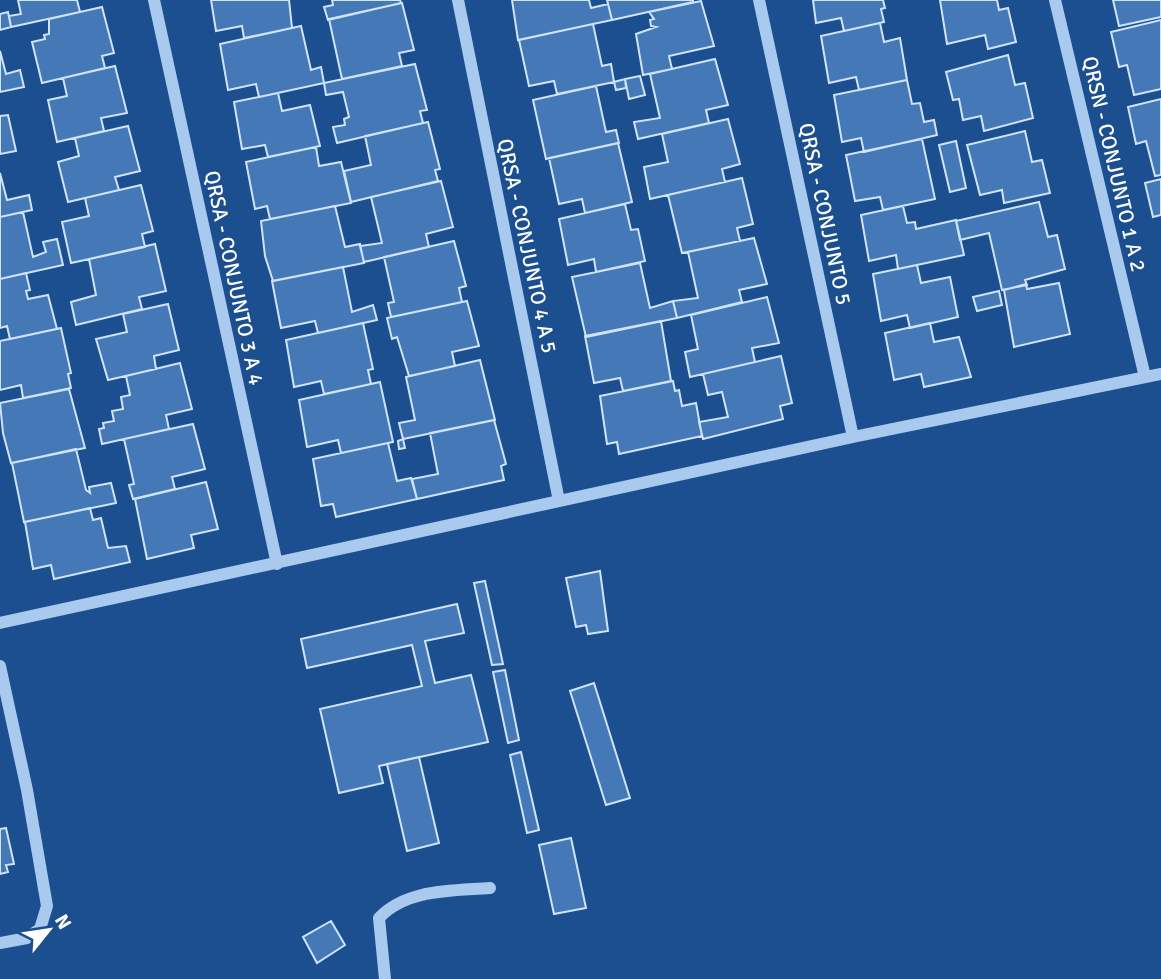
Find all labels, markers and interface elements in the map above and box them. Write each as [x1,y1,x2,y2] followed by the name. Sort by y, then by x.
[1077,54,1151,274] street label: QRSN - CONJUNTO 1 A 2
[793,121,857,307] street label: QRSA - CONJUNTO 5
[492,136,562,356] street label: QRSA - CONJUNTO 4 A 5
[199,168,269,388] street label: QRSA - CONJUNTO 3 A 4
[14,895,84,965] north arrow
[49,910,77,934] text: N

